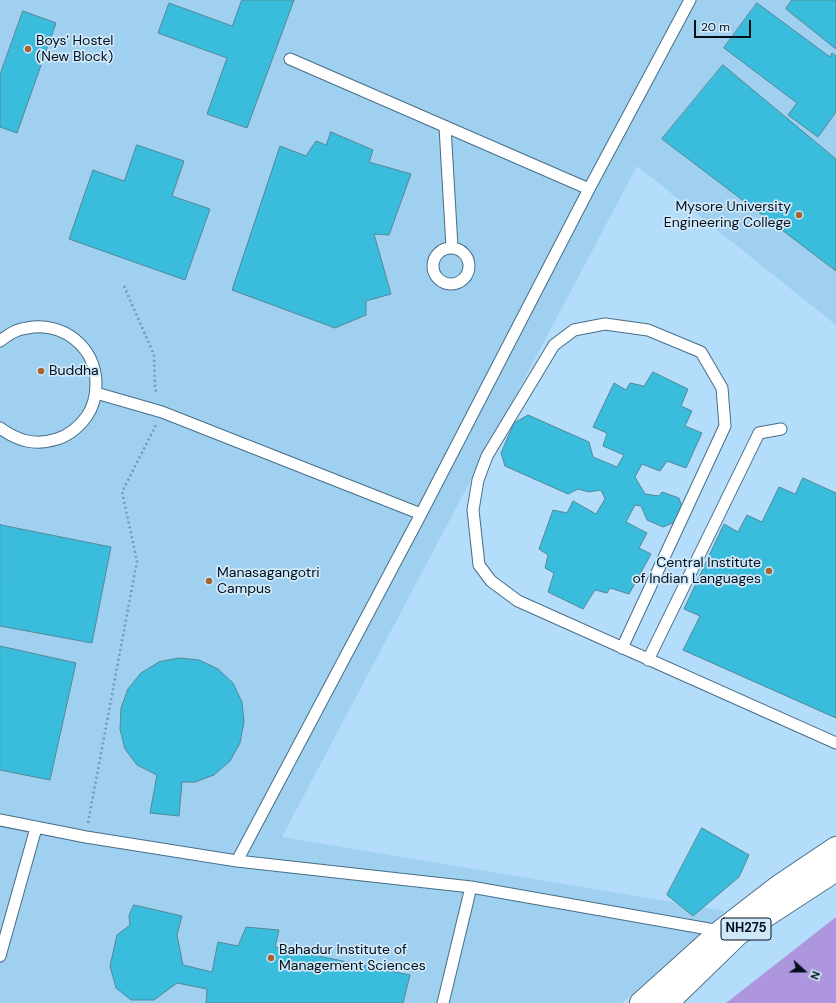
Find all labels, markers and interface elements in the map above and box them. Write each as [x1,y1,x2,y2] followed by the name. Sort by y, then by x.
[696,12,753,38] scale bar
[701,19,730,35] text: 20 m
[36,33,113,66] place label: Boys' Hostel (New Block)
[23,44,33,54] marker: Boys' Hostel (New Block)
[664,199,791,232] place label: Mysore University Engineering College
[794,210,804,220] marker: Mysore University Engineering College
[49,363,99,379] place label: Buddha
[36,366,46,376] marker: Buddha
[632,555,761,588] place label: Central Institute of Indian Languages
[217,565,320,598] place label: Manasagangotri Campus
[764,566,774,576] marker: Central Institute of Indian Languages
[204,576,214,586] marker: Manasagangotri Campus
[721,918,771,940] road number: NH275
[279,942,426,974] place label: Bahadur Institute of Management Sciences
[784,951,824,991] north arrow
[266,953,276,963] marker: Bahadur Institute of Management Sciences
[807,969,823,982] text: N

